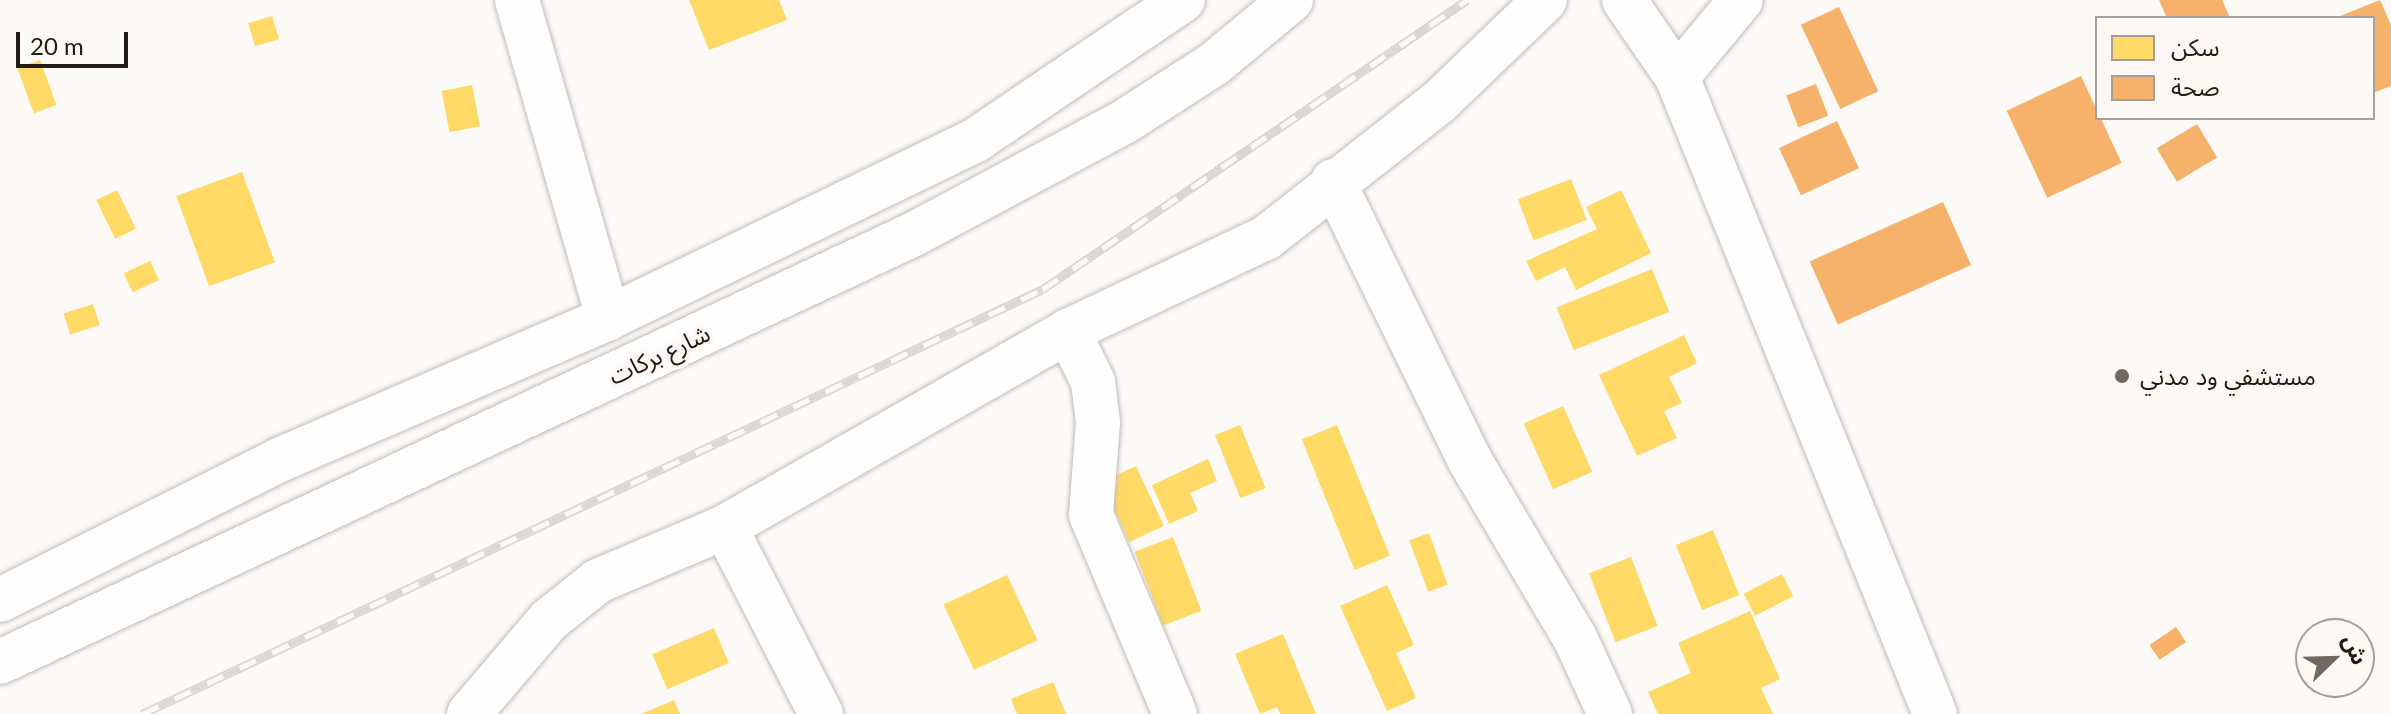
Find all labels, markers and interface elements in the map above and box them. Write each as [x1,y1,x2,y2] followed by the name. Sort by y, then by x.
[20,16,132,66] scale bar
[2095,16,2375,120] legend
[30,31,84,60] text: 20 m
[2171,32,2220,61] text: سكن
[2171,72,2220,101] text: صحة
[604,318,714,390] street label: شارع بركات
[2140,362,2316,390] place label: مستشفي ود مدني
[2111,365,2133,387] marker: مستشفي ود مدني
[2295,618,2375,698] north arrow
[2337,630,2374,668] text: ش

